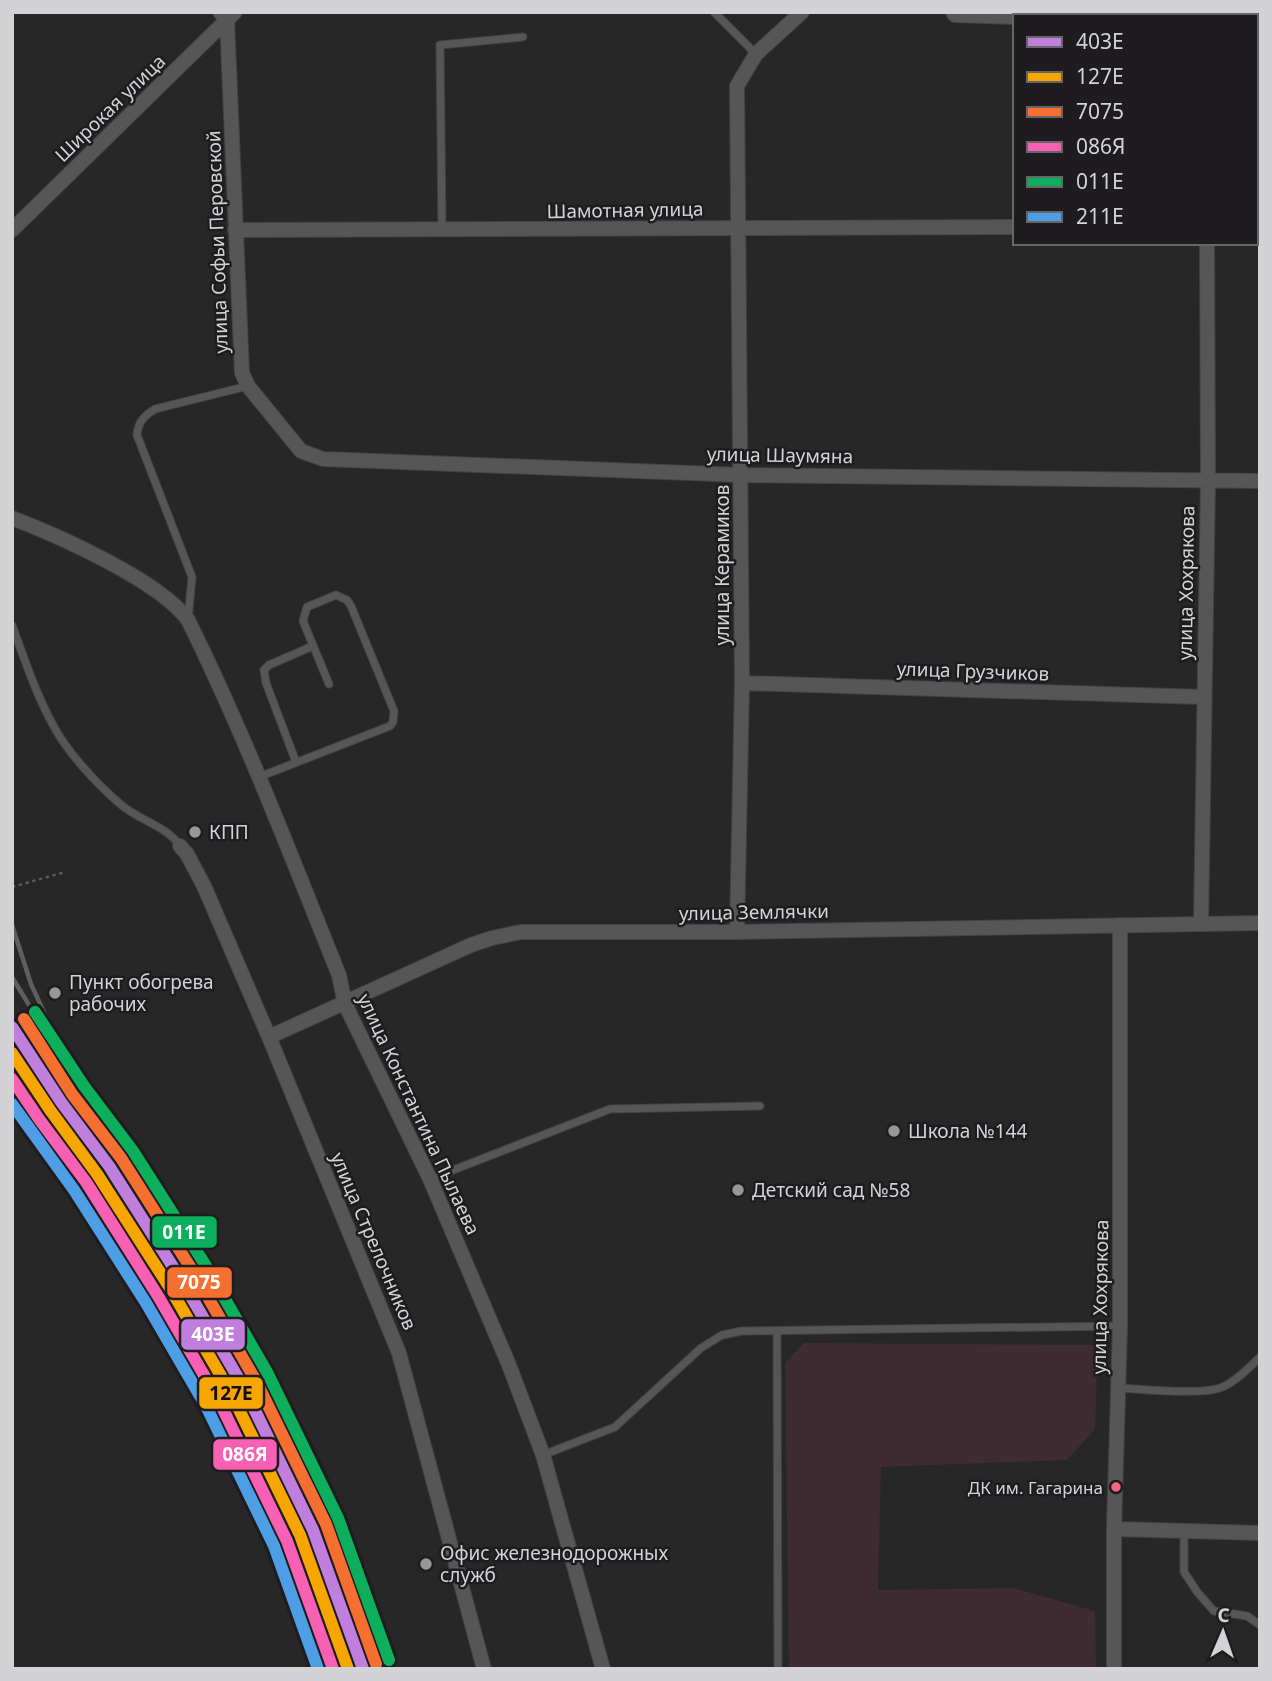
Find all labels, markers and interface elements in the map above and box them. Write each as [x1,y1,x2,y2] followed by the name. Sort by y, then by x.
[1013,14,1258,245] legend
[1076,27,1124,55] text: 403Е
[49,49,171,167] street label: Широкая улица
[1076,62,1124,90] text: 127Е
[1076,97,1124,125] text: 7075
[200,130,234,354] street label: улица Софьи Перовской
[1076,132,1125,160] text: 086Я
[1076,167,1124,195] text: 011Е
[546,196,704,224] street label: Шамотная улица
[1076,202,1124,230] text: 211Е
[707,441,853,469] street label: улица Шаумяна
[709,485,735,646] street label: улица Керамиков
[1172,505,1200,661] street label: улица Хохрякова
[896,655,1050,687] street label: улица Грузчиков
[209,819,249,845] place label: КПП
[187,824,203,840] marker: КПП
[679,898,829,926] street label: улица Землячки
[69,969,214,1017] place label: Пункт обогрева рабочих
[47,985,63,1001] marker: Пункт обогрева рабочих
[352,989,486,1239] street label: улица Константина Пылаева
[908,1118,1027,1144] place label: Школа №144
[886,1123,902,1139] marker: Школа №144
[325,1148,423,1334] street label: улица Стрелочников
[752,1177,910,1203] place label: Детский сад №58
[730,1182,746,1198] marker: Детский сад №58
[151,1215,218,1249] line badge: 011Е
[162,1219,206,1245] text: 011Е
[1086,1219,1114,1375] street label: улица Хохрякова
[166,1266,233,1299] line badge: 7075
[177,1269,221,1295] text: 7075
[180,1318,246,1351] line badge: 403Е
[191,1321,235,1347] text: 403Е
[198,1376,264,1410] line badge: 127Е
[209,1380,253,1406] text: 127Е
[212,1438,278,1471] line badge: 086Я
[222,1441,268,1467] text: 086Я
[968,1476,1103,1499] place label: ДК им. Гагарина
[1109,1480,1123,1494] marker: ДК им. Гагарина
[440,1540,669,1588] place label: Офис железнодорожных служб
[418,1556,434,1572] marker: Офис железнодорожных служб
[1188,1597,1258,1667] north arrow
[1217,1602,1230,1628] text: С

